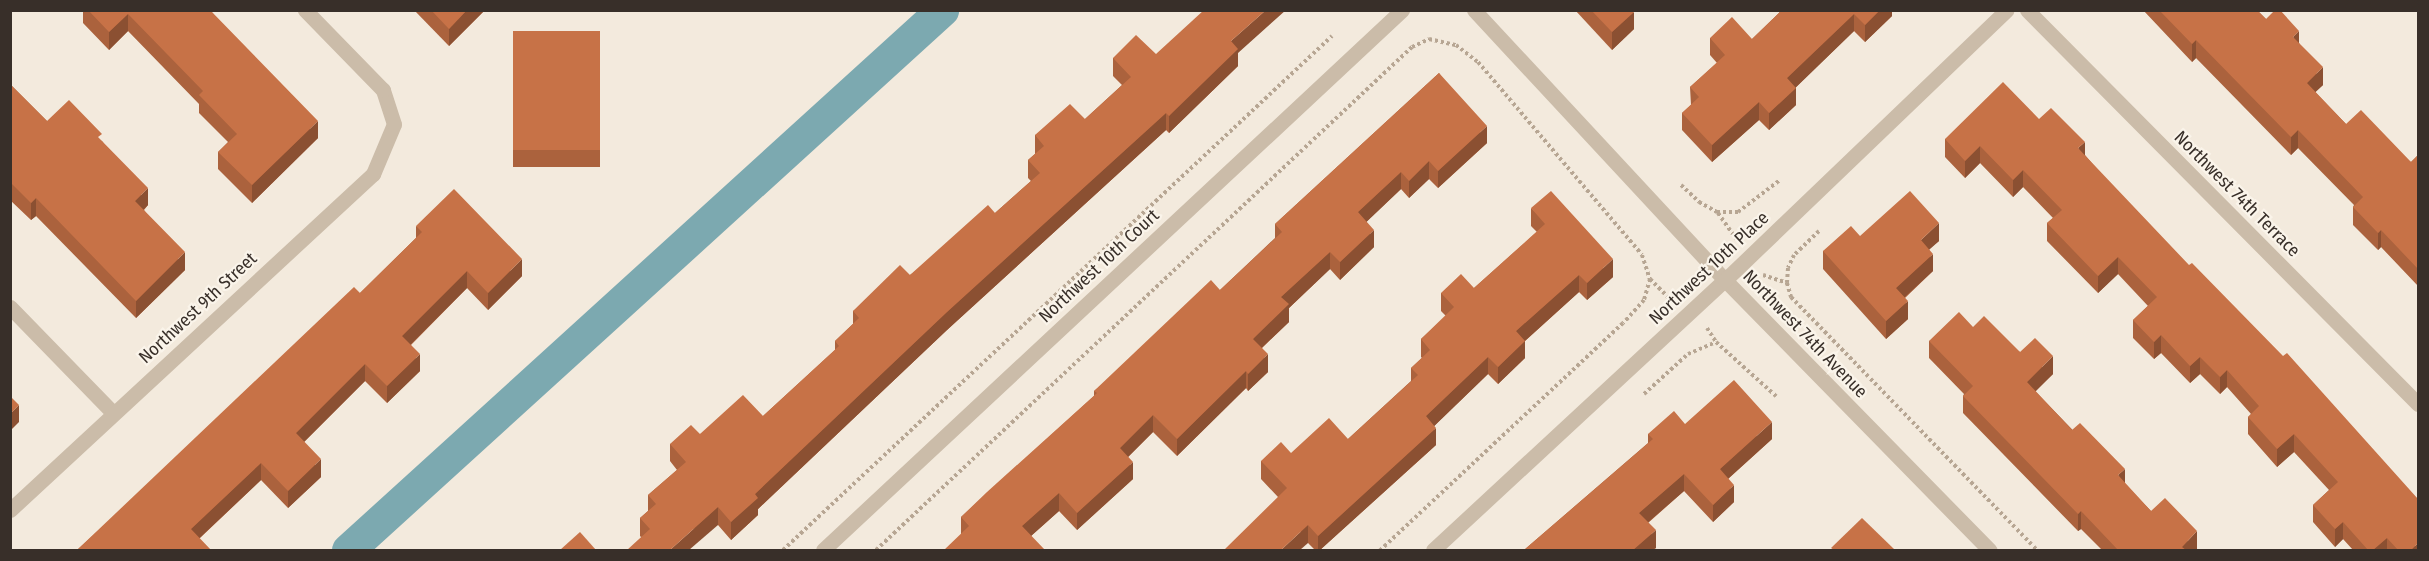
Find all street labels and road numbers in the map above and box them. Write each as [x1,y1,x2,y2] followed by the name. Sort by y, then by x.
[2170,127,2304,261] street label: Northwest 74th Terrace
[1034,205,1164,327] street label: Northwest 10th Court
[1645,207,1773,329] street label: Northwest 10th Place
[135,248,261,368] street label: Northwest 9th Street
[1738,265,1872,403] street label: Northwest 74th Avenue

